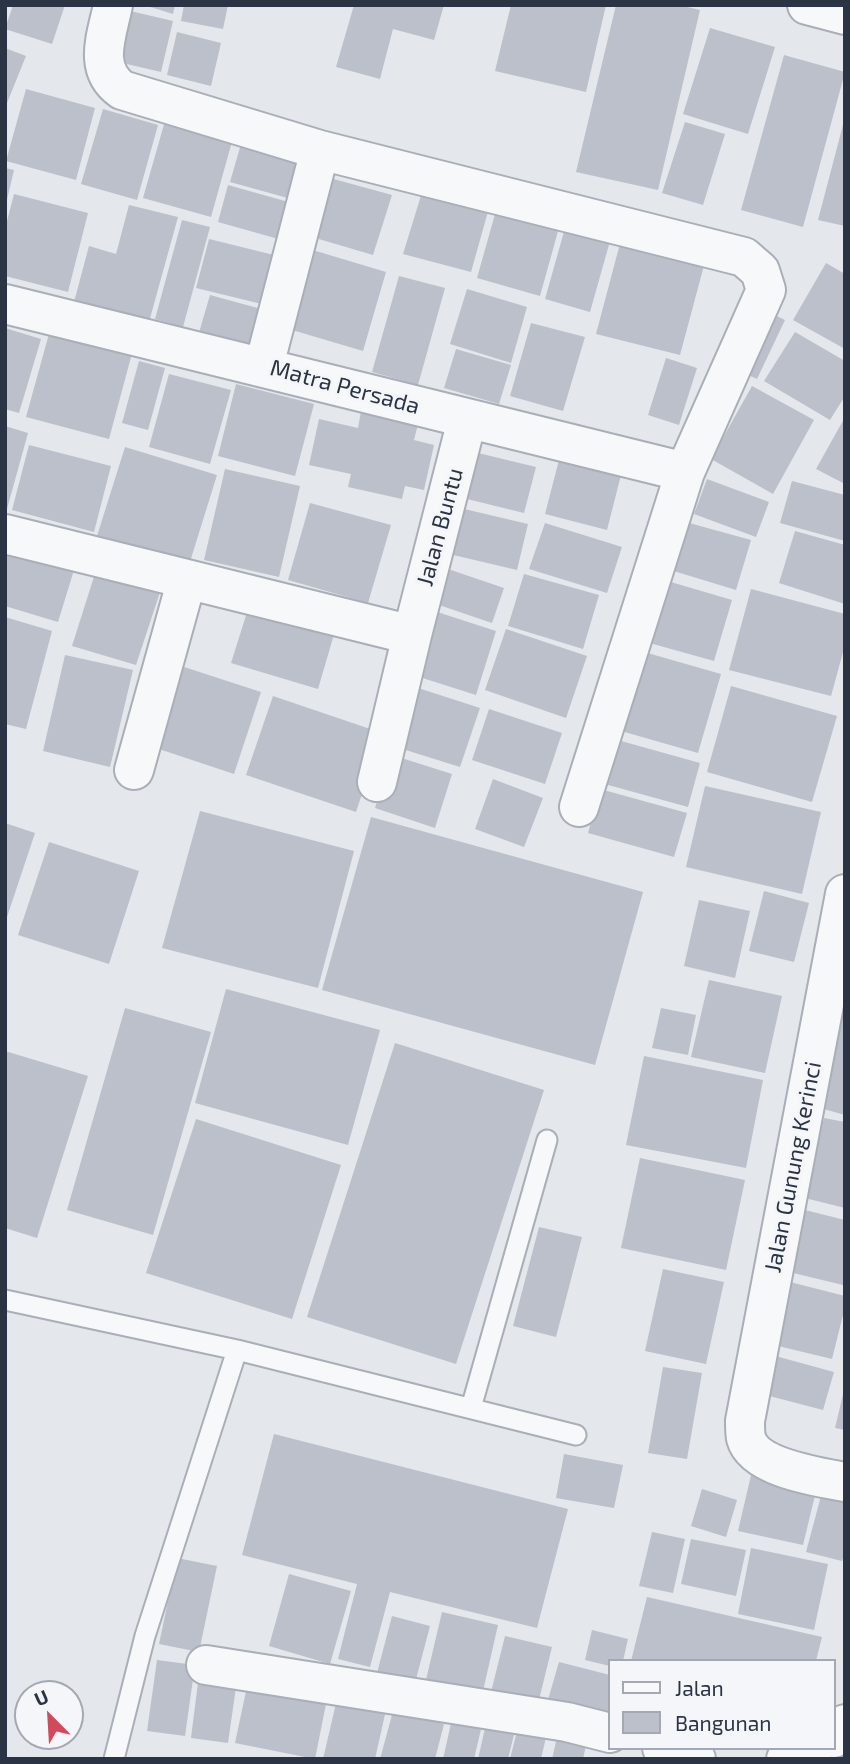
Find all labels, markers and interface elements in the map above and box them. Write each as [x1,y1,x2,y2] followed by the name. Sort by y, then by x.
[267,354,423,420] street label: Matra Persada
[411,465,469,589] street label: Jalan Buntu
[759,1059,827,1275] street label: Jalan Gunung Kerinci
[608,1659,836,1750] legend
[675,1675,724,1700] text: Jalan
[14,1680,84,1750] north arrow
[30,1684,52,1710] text: U
[675,1710,771,1735] text: Bangunan

